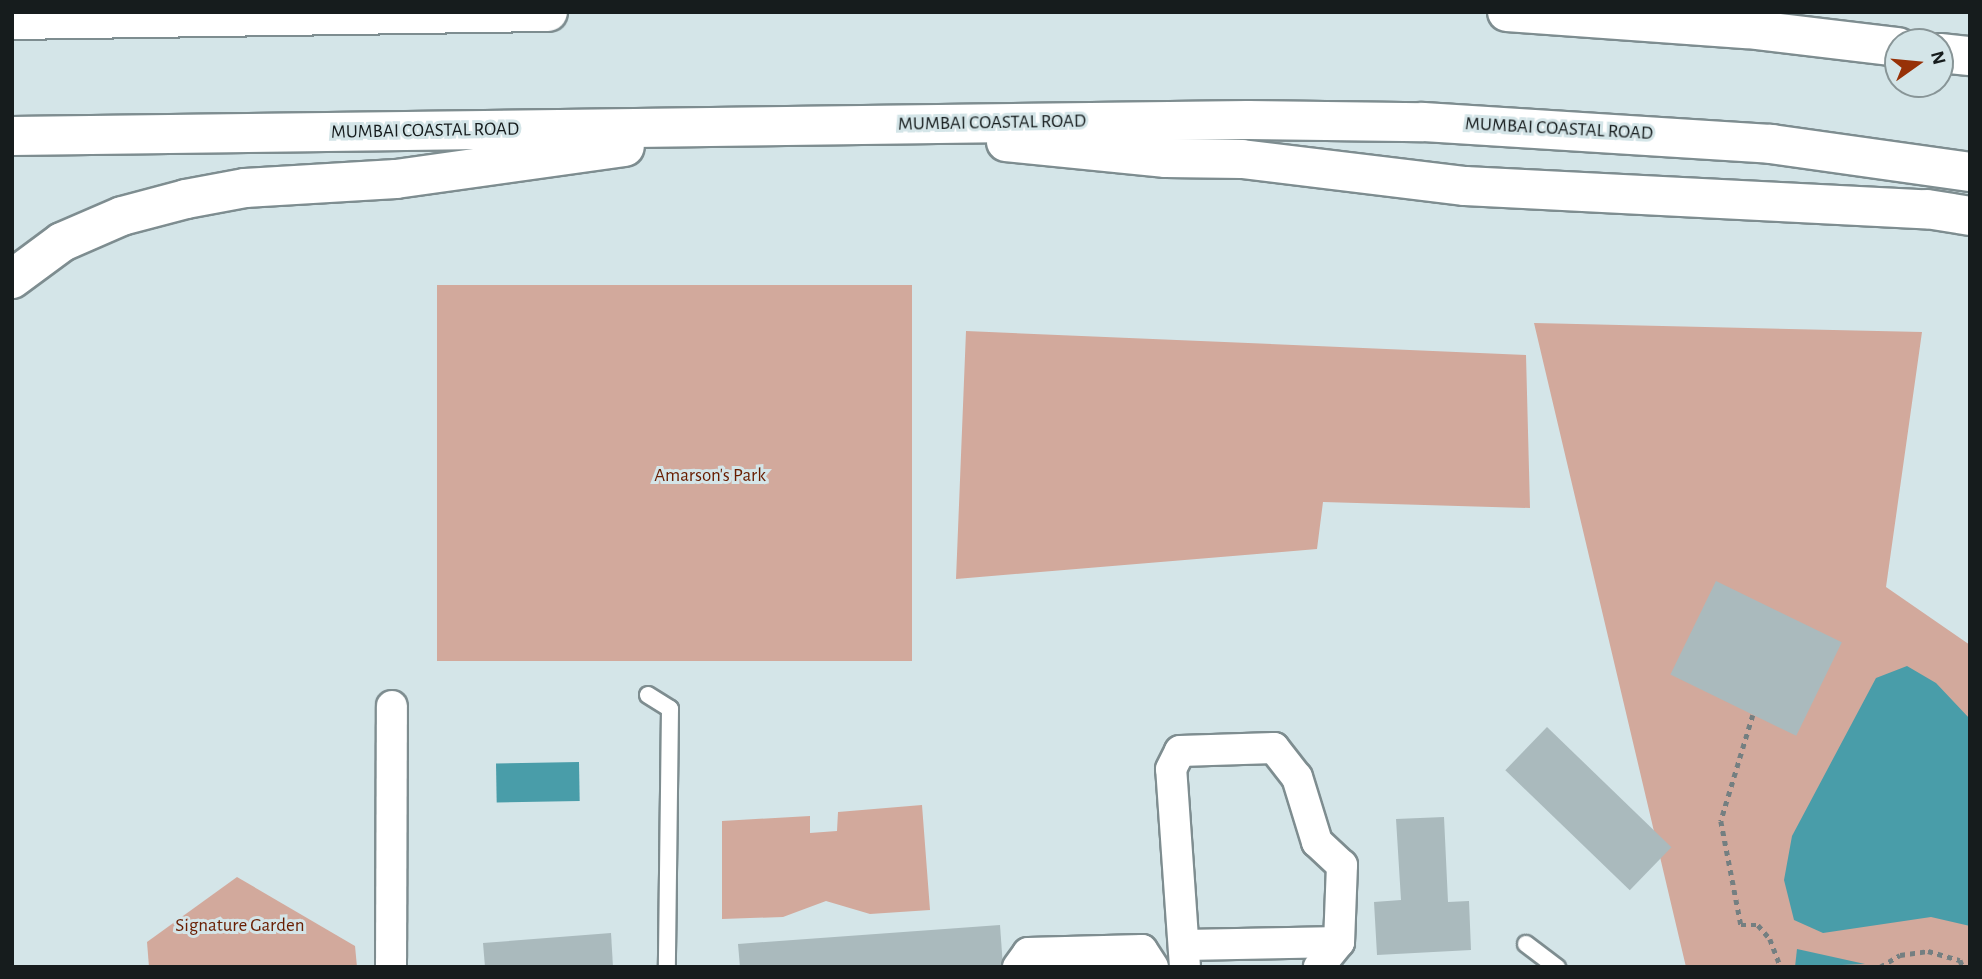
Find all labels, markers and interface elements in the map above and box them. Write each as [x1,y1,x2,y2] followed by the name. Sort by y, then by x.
[1884,28,1954,98] north arrow
[1927,49,1949,67] text: N
[898,110,1086,136] street label: MUMBAI COASTAL ROAD
[1464,113,1654,145] street label: MUMBAI COASTAL ROAD
[331,118,519,144] street label: MUMBAI COASTAL ROAD
[654,465,766,487] park label: Amarson's Park
[175,915,305,937] park label: Signature Garden

